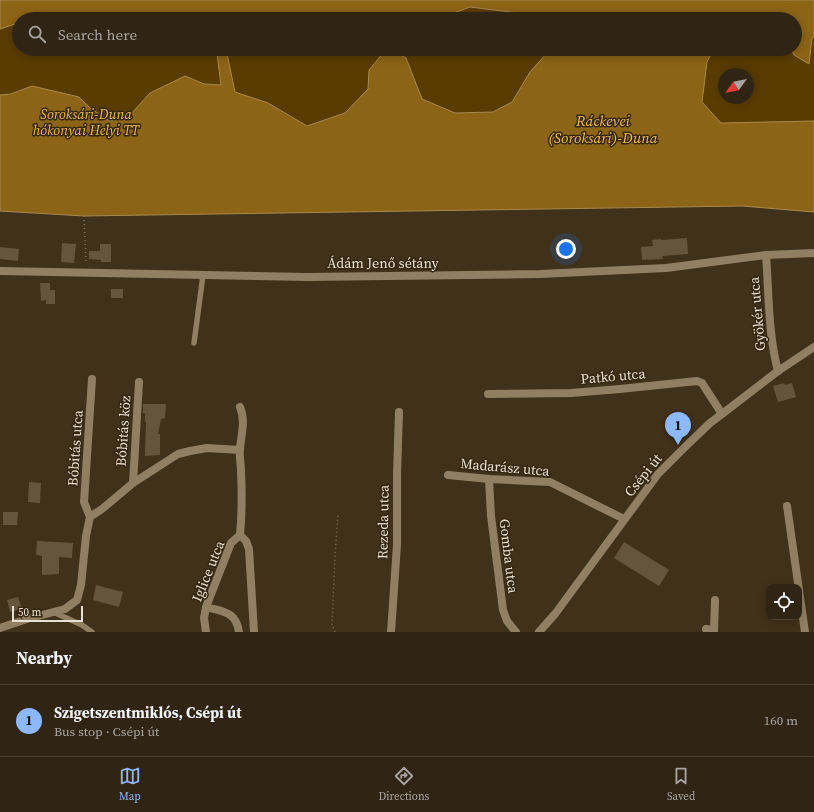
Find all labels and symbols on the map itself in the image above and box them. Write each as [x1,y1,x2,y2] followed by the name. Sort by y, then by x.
[718,68,754,104] north arrow
[33,104,140,140] park label: Soroksári-Duna hókonyai Helyi TT
[548,110,658,148] water label: Ráckevei (Soroksári)-Duna
[556,239,576,259] your location
[327,253,439,273] street label: Ádám Jenő sétány
[744,275,770,352] street label: Gyökér utca
[580,363,647,389] street label: Patkó utca
[111,394,135,467] street label: Bóbitás köz
[62,408,88,487] street label: Bóbitás utca
[665,412,691,445] pin: 1
[619,449,667,501] street label: Csépi út
[459,453,551,481] street label: Madarász utca
[372,484,394,559] street label: Rezeda utca
[495,518,524,595] street label: Gomba utca
[187,537,230,605] street label: Iglice utca
[12,604,83,623] scale bar

